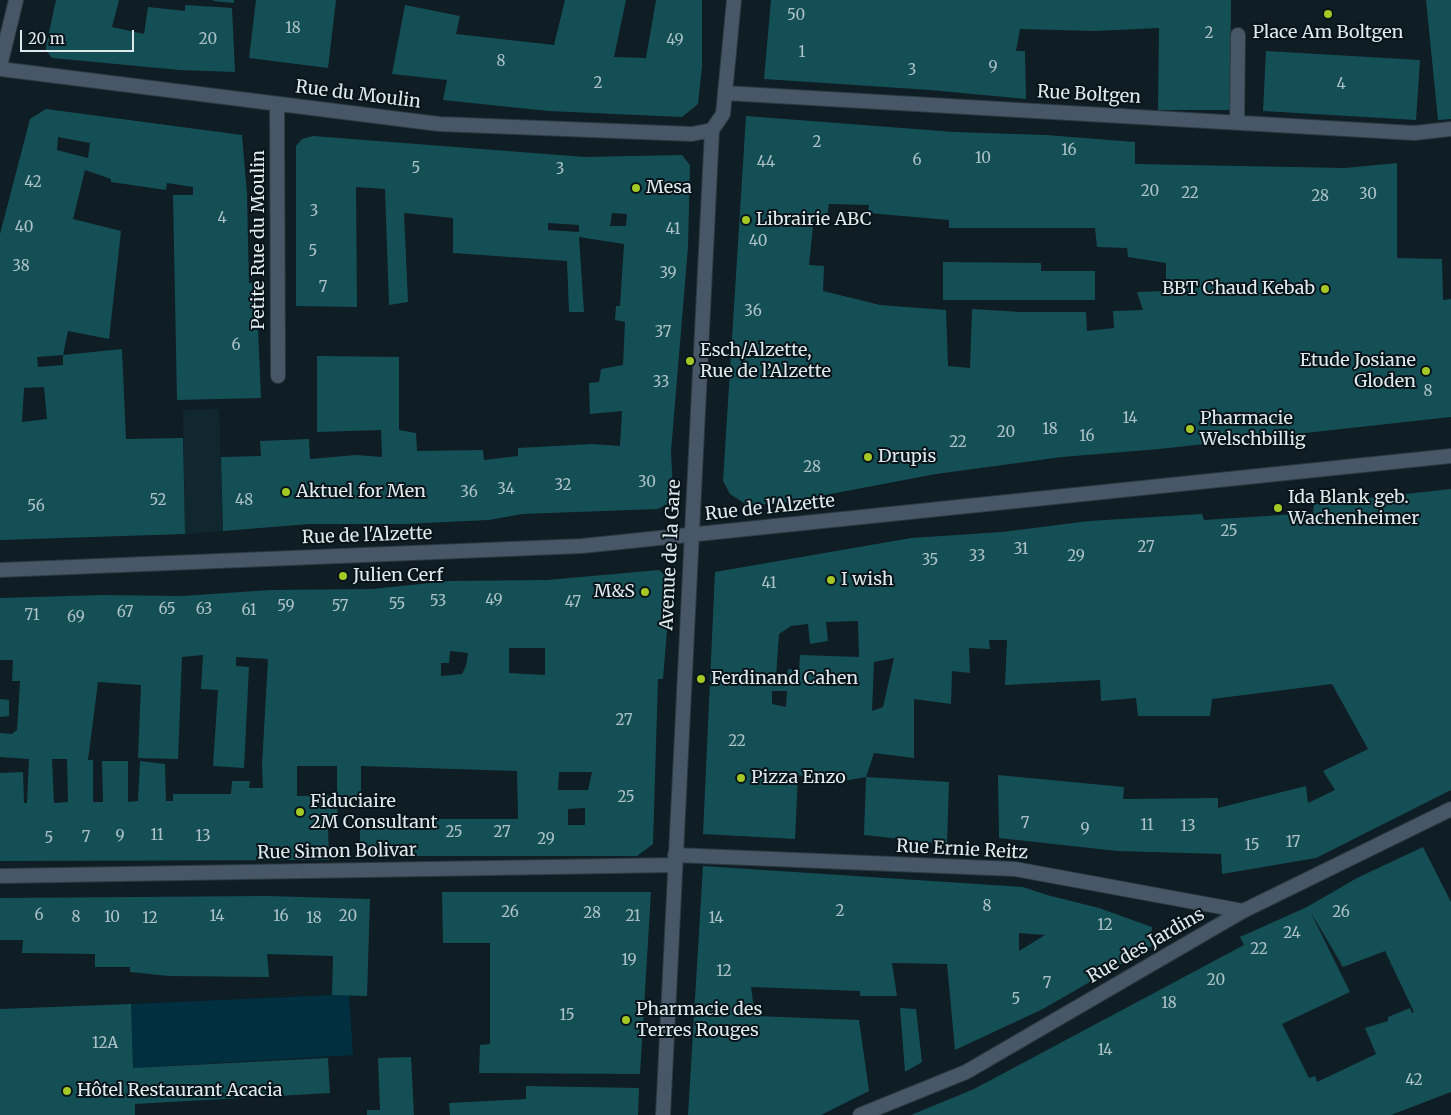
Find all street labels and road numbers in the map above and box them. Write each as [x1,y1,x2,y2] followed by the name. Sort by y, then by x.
[294,77,422,113] street label: Rue du Moulin
[1036,81,1142,109] street label: Rue Boltgen
[248,150,270,330] street label: Petite Rue du Moulin
[656,479,686,631] street label: Avenue de la Gare
[704,490,836,526] street label: Rue de l'Alzette
[301,523,433,549] street label: Rue de l'Alzette
[895,836,1029,864] street label: Rue Ernie Reitz
[257,840,417,864] street label: Rue Simon Bolivar
[1084,904,1208,988] street label: Rue des Jardins

